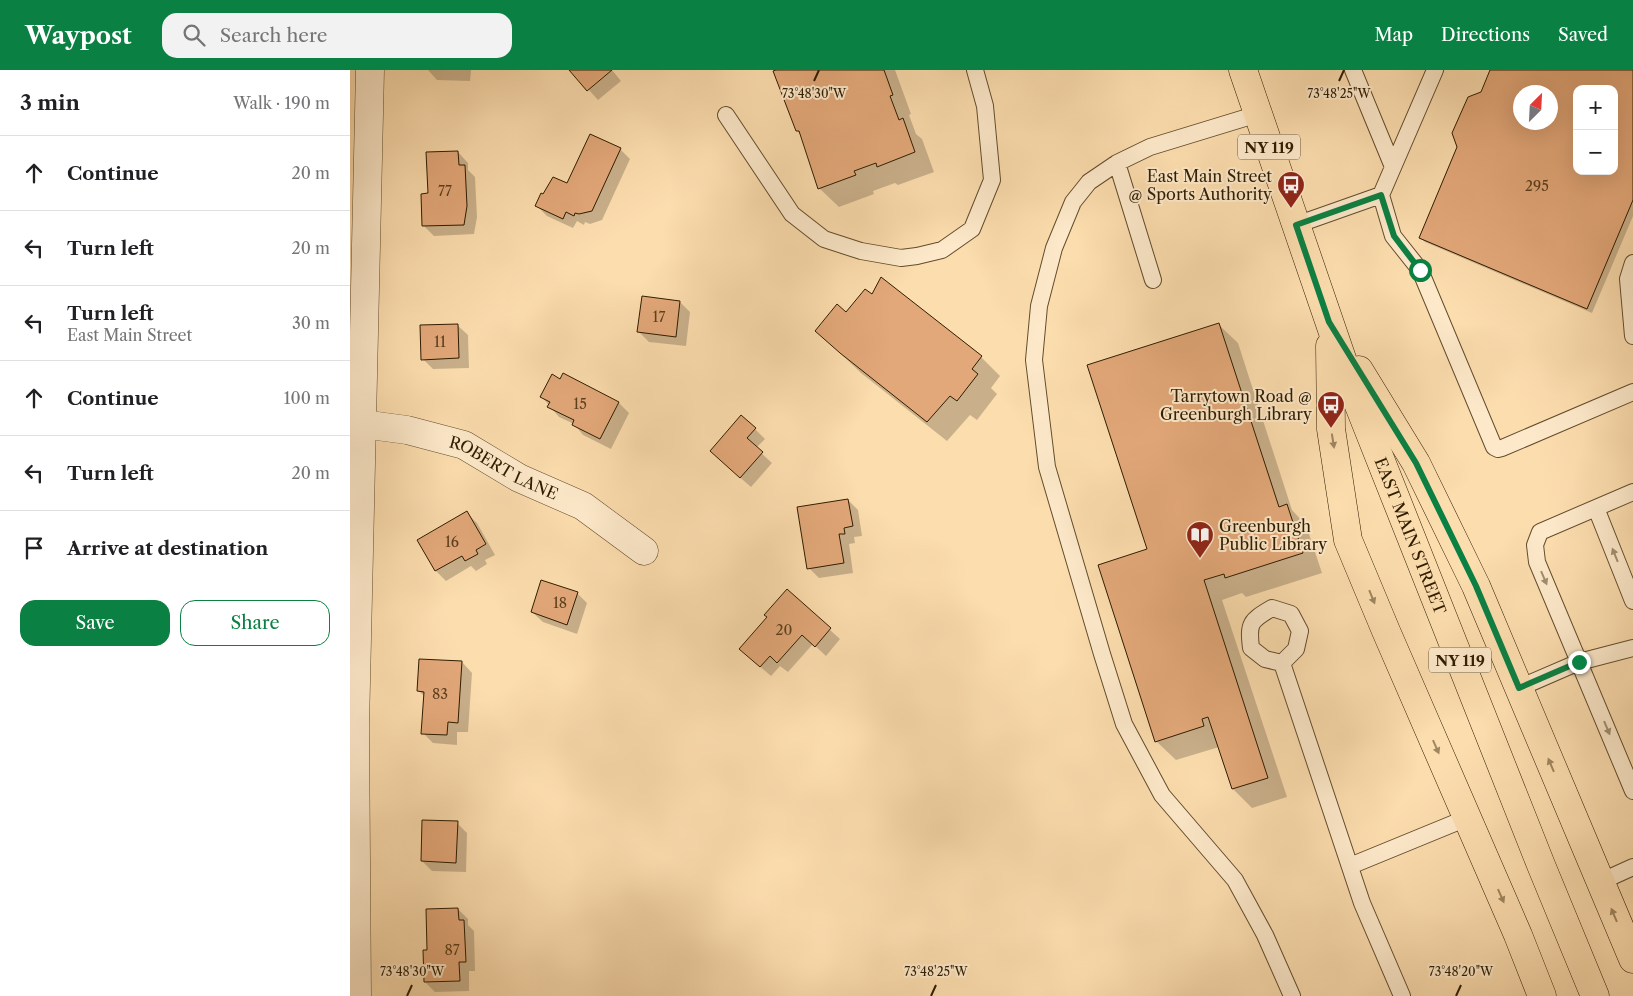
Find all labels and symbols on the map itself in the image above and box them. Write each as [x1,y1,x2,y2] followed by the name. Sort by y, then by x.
[1513,85,1558,130] north arrow
[782,86,847,101] text: 73°48'30"W
[1307,86,1372,101] text: 73°48'25"W
[1238,134,1300,160] road number: NY 119
[1128,166,1273,204] place label: East Main Street @ Sports Authority
[1276,170,1306,209] bus stop icon: East Main Street @ Sports Authority
[1525,177,1549,195] house number: 295
[438,182,452,200] house number: 77
[1409,259,1432,282] route start
[653,308,665,326] house number: 17
[434,333,446,351] house number: 11
[1160,386,1313,424] place label: Tarrytown Road @ Greenburgh Library
[1316,390,1346,429] bus stop icon: Tarrytown Road @ Greenburgh Library
[573,395,587,413] house number: 15
[447,432,561,504] street label: ROBERT LANE
[1330,433,1338,449] one-way arrow
[1370,454,1451,617] street label: EAST MAIN STREET
[1219,516,1328,554] place label: Greenburgh Public Library
[1185,520,1215,559] library icon: Greenburgh Public Library
[445,533,459,551] house number: 16
[1611,548,1618,563] one-way arrow
[1541,571,1549,585] one-way arrow
[1368,590,1376,605] one-way arrow
[553,594,567,612] house number: 18
[776,621,793,639] house number: 20
[1429,648,1491,672] road number: NY 119
[1568,651,1591,674] route end
[432,685,448,703] house number: 83
[1603,721,1611,735] one-way arrow
[1433,740,1441,754] one-way arrow
[1547,758,1555,772] one-way arrow
[1497,889,1505,903] one-way arrow
[1610,907,1618,922] one-way arrow
[444,941,460,959] house number: 87
[380,964,445,979] text: 73°48'30"W
[904,964,969,979] text: 73°48'25"W
[1429,964,1494,979] text: 73°48'20"W

